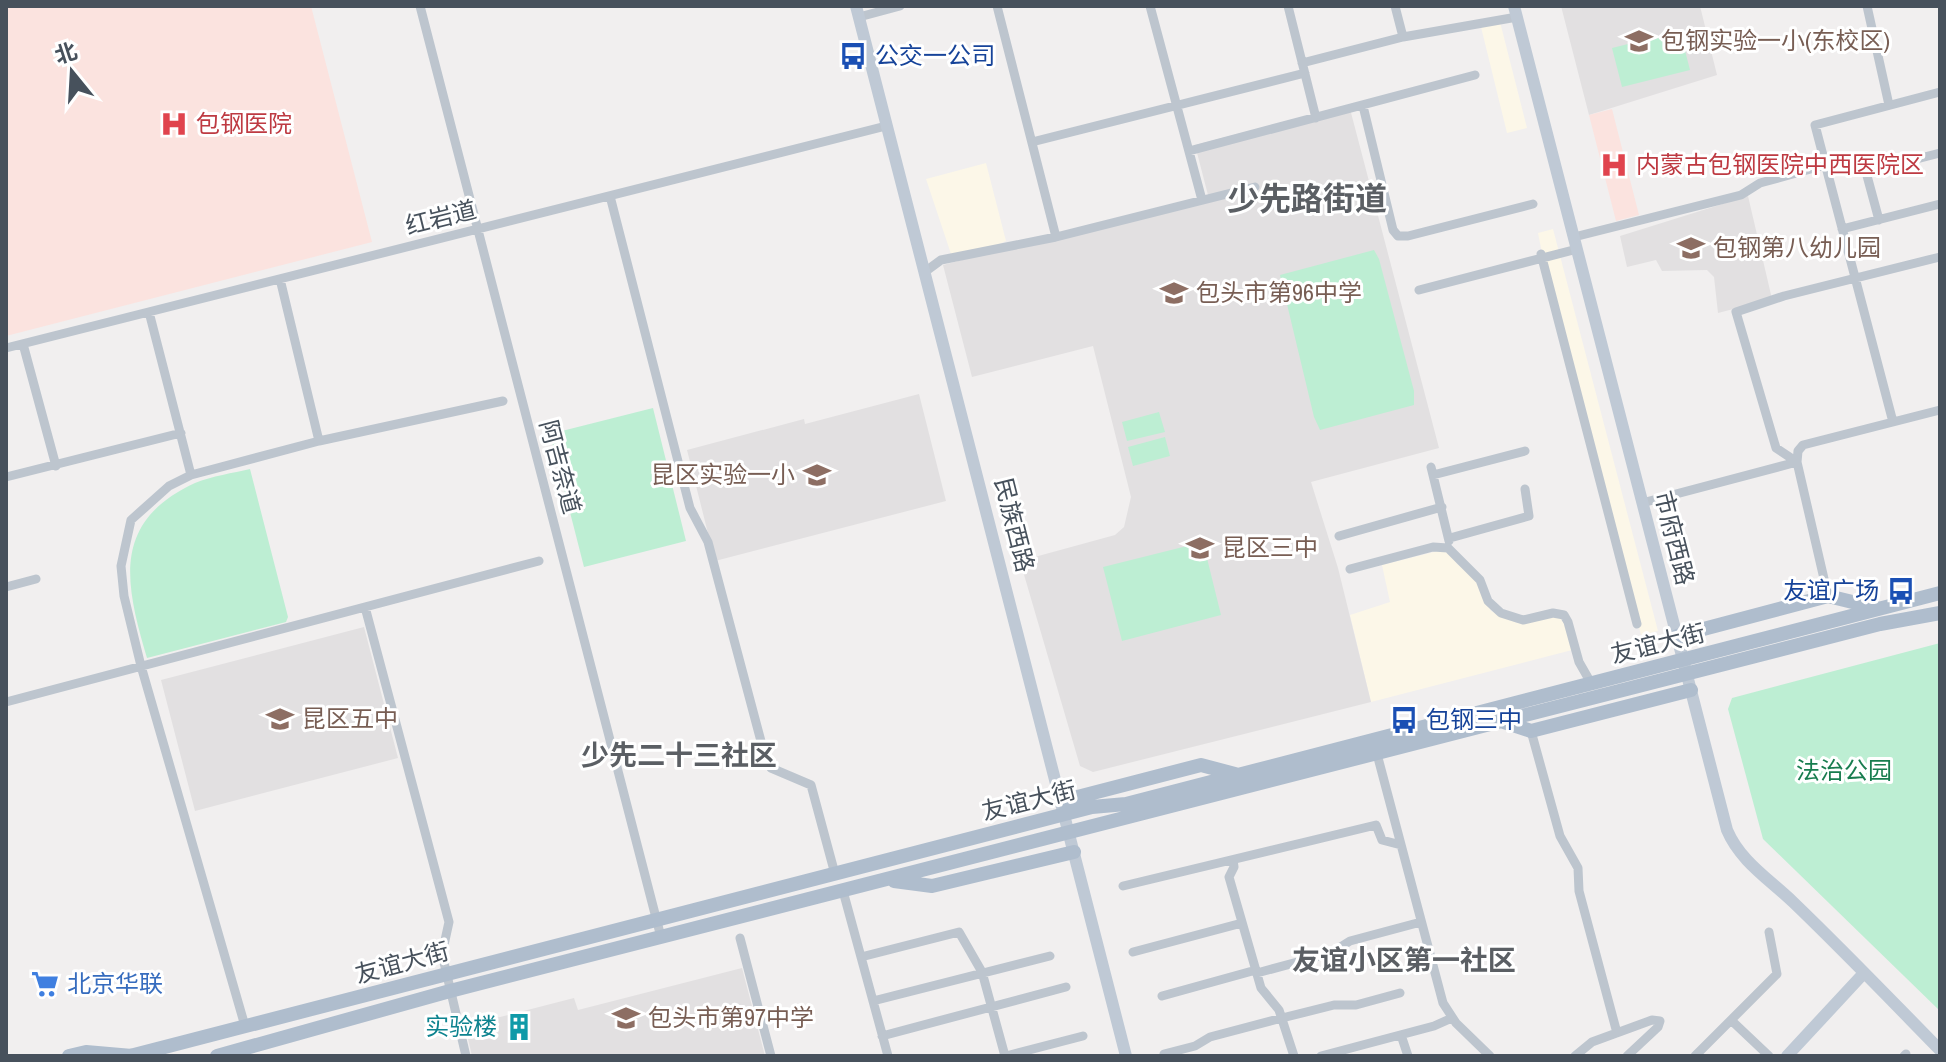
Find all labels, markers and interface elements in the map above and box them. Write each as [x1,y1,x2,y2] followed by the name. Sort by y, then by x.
[1661,24,1890,56] place label: 包钢实验一小(东校区)
[1624,26,1654,56] school or university icon: 包钢实验一小(东校区)
[32,32,112,112] north arrow
[51,35,81,71] text: 北
[875,39,995,71] place label: 公交一公司
[838,41,868,71] bus stop icon: 公交一公司
[196,107,292,139] place label: 包钢医院
[159,109,189,139] hospital icon: 包钢医院
[1636,148,1924,180] place label: 内蒙古包钢医院中西医院区
[1599,150,1629,180] hospital icon: 内蒙古包钢医院中西医院区
[1227,177,1387,220] district label: 少先路街道
[402,193,480,241] street label: 红岩道
[1713,231,1881,263] place label: 包钢第八幼儿园
[1676,233,1706,263] school or university icon: 包钢第八幼儿园
[1196,276,1362,308] place label: 包头市第96中学
[1159,278,1189,308] school or university icon: 包头市第96中学
[533,416,589,517] street label: 阿吉奈道
[651,458,795,490] place label: 昆区实验一小
[802,460,832,490] school or university icon: 昆区实验一小
[988,474,1042,575] street label: 民族西路
[1648,487,1702,588] street label: 市府西路
[1222,531,1318,563] place label: 昆区三中
[1185,533,1215,563] school or university icon: 昆区三中
[1783,574,1879,606] place label: 友谊广场
[1886,576,1916,606] bus stop icon: 友谊广场
[1607,616,1708,670] street label: 友谊大街
[302,702,398,734] place label: 昆区五中
[1426,703,1522,735] place label: 包钢三中
[265,704,295,734] school or university icon: 昆区五中
[1389,705,1419,735] bus stop icon: 包钢三中
[581,736,777,774] district label: 少先二十三社区
[1796,754,1892,786] park label: 法治公园
[978,773,1079,827] street label: 友谊大街
[351,934,452,990] street label: 友谊大街
[1292,941,1516,979] district label: 友谊小区第一社区
[67,967,163,999] place label: 北京华联
[30,969,60,999] supermarket icon: 北京华联
[648,1001,814,1033] place label: 包头市第97中学
[611,1003,641,1033] school or university icon: 包头市第97中学
[425,1010,497,1042] place label: 实验楼
[504,1012,534,1042] building icon: 实验楼

